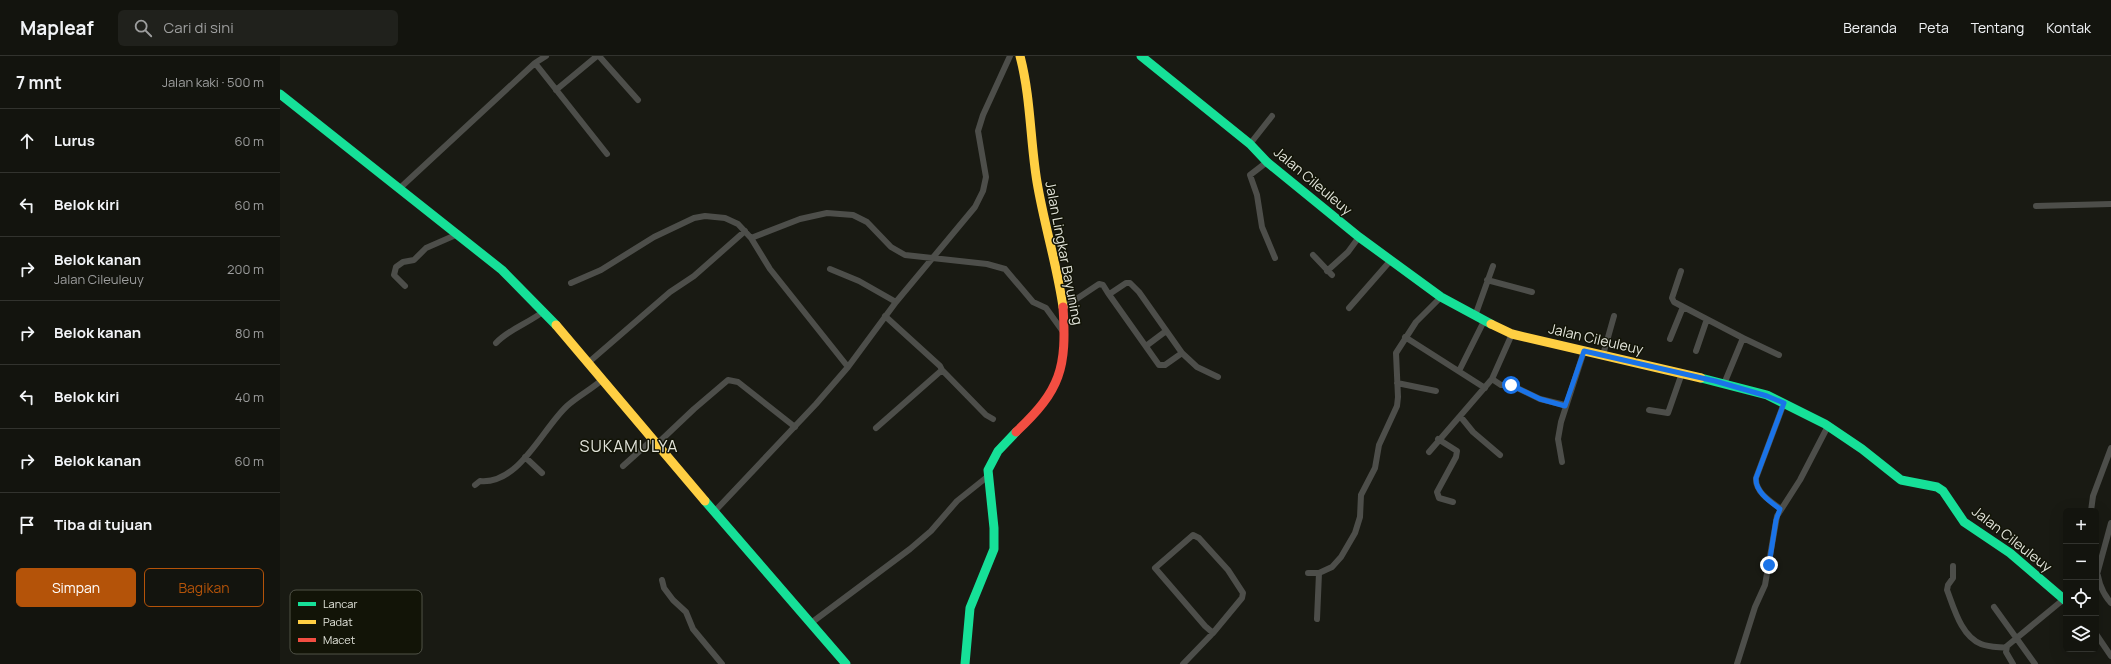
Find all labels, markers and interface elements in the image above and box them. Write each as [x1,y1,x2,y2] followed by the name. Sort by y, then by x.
[118,10,398,46] search box
[20,15,94,41] text: Mapleaf
[132,17,154,39] icon: search
[164,17,234,38] text: Cari di sini
[1843,18,1897,37] text: Beranda
[1919,18,1949,37] text: Peta
[1971,18,2024,37] text: Tentang
[2046,18,2091,37] text: Kontak
[16,71,62,94] text: 7 mnt
[162,73,264,91] text: Jalan kaki · 500 m
[16,130,38,152] icon: ahead
[54,130,95,151] text: Lurus
[234,132,264,150] text: 60 m
[1270,142,1357,219] street label: Jalan Cileuleuy
[1041,180,1088,326] street label: Jalan Lingkar Bayuning
[16,194,38,216] icon: left
[54,194,120,215] text: Belok kiri
[234,196,264,214] text: 60 m
[54,249,141,270] text: Belok kanan
[16,258,38,280] icon: right
[227,260,264,278] text: 200 m
[54,270,144,288] text: Jalan Cileuleuy
[1547,318,1646,359] street label: Jalan Cileuleuy
[16,322,38,344] icon: right
[54,322,141,343] text: Belok kanan
[235,324,264,342] text: 80 m
[1502,376,1520,394] route start
[16,386,38,408] icon: left
[54,386,120,407] text: Belok kiri
[235,388,264,406] text: 40 m
[580,435,678,457] district label: SUKAMULYA
[16,450,38,472] icon: right
[54,450,141,471] text: Belok kanan
[234,452,264,470] text: 60 m
[1968,501,2057,576] street label: Jalan Cileuleuy
[2063,508,2099,652] map controls
[2063,508,2099,544] button: +
[16,514,38,536] icon: arrive
[54,514,152,535] text: Tiba di tujuan
[2063,544,2099,580] button: −
[1760,556,1778,574] route end
[16,568,136,607] button: Simpan
[144,568,264,607] button: Bagikan
[2063,580,2099,616] button: locate
[290,590,422,654] legend
[323,596,357,611] text: Lancar
[323,614,353,629] text: Padat
[2063,616,2099,652] button: layers
[323,632,355,647] text: Macet

